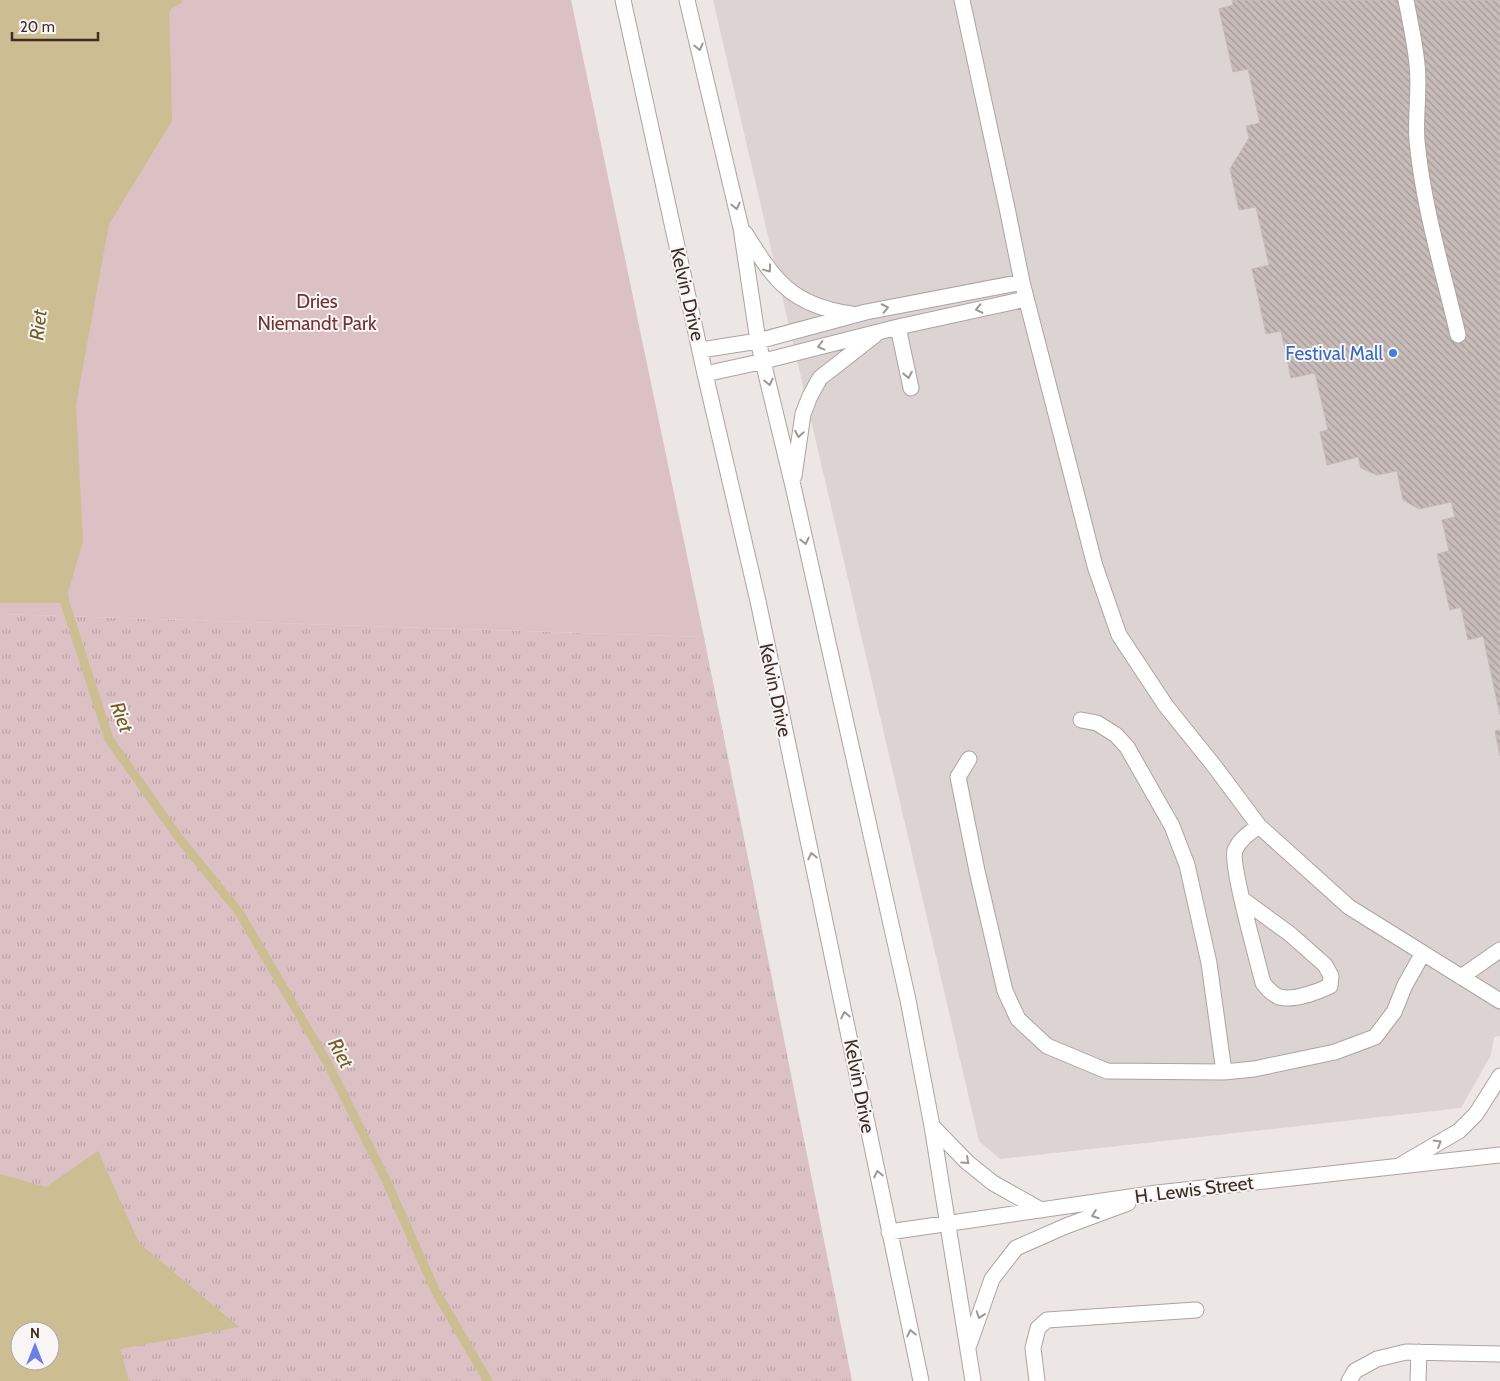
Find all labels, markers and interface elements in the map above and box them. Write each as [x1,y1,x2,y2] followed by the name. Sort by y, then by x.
[12,10,99,42] scale bar
[20,18,55,36] text: 20 m
[693,43,704,52] one-way arrow
[730,201,741,210] one-way arrow
[666,245,709,343] street label: Kelvin Drive
[762,263,771,273] one-way arrow
[258,290,377,335] park label: Dries Niemandt Park
[880,303,889,314] one-way arrow
[974,304,983,314] one-way arrow
[24,308,52,342] water label: Riet
[817,341,825,351] one-way arrow
[1285,342,1384,365] place label: Festival Mall
[1387,347,1399,359] marker: Festival Mall
[902,370,913,379] one-way arrow
[763,378,774,387] one-way arrow
[795,429,805,438] one-way arrow
[799,536,810,545] one-way arrow
[754,641,797,739] street label: Kelvin Drive
[105,698,139,736] water label: Riet
[807,852,817,860] one-way arrow
[840,1011,851,1019] one-way arrow
[323,1034,359,1073] water label: Riet
[839,1037,880,1135] street label: Kelvin Drive
[1433,1139,1442,1149] one-way arrow
[961,1155,970,1164] one-way arrow
[873,1170,883,1179] one-way arrow
[1133,1171,1255,1208] street label: H. Lewis Street
[1091,1209,1100,1219] one-way arrow
[976,1310,986,1319] one-way arrow
[10,1321,60,1371] north arrow
[30,1324,40,1342] text: N
[906,1329,917,1338] one-way arrow

